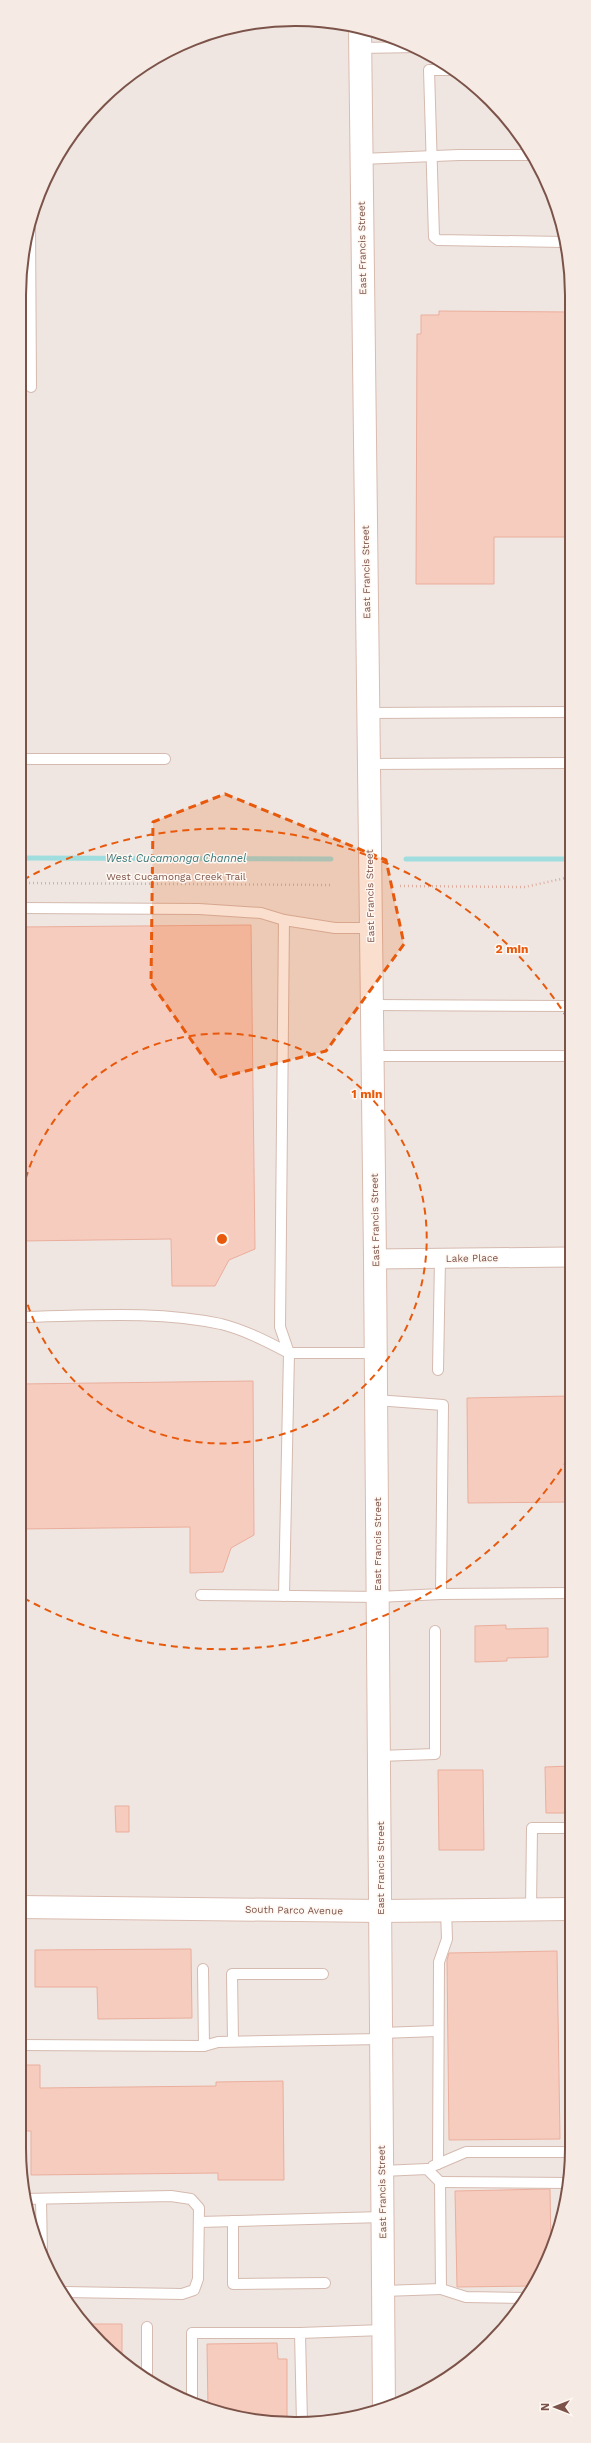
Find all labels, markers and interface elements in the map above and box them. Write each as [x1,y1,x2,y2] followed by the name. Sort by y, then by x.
[356,200,368,295] street label: East Francis Street
[360,524,372,619] street label: East Francis Street
[364,848,376,943] street label: East Francis Street
[106,852,247,865] water label: West Cucamonga Channel
[106,871,246,882] street label: West Cucamonga Creek Trail
[496,942,528,956] text: 2 min
[352,1087,382,1101] text: 1 min
[369,1172,381,1267] street label: East Francis Street
[215,1232,229,1246] centre of rings
[446,1252,499,1264] street label: Lake Place
[372,1496,383,1591] street label: East Francis Street
[375,1820,386,1915] street label: East Francis Street
[245,1904,343,1916] street label: South Parco Avenue
[376,2144,388,2239] street label: East Francis Street
[535,2387,575,2427] north arrow
[539,2403,552,2411] text: N

